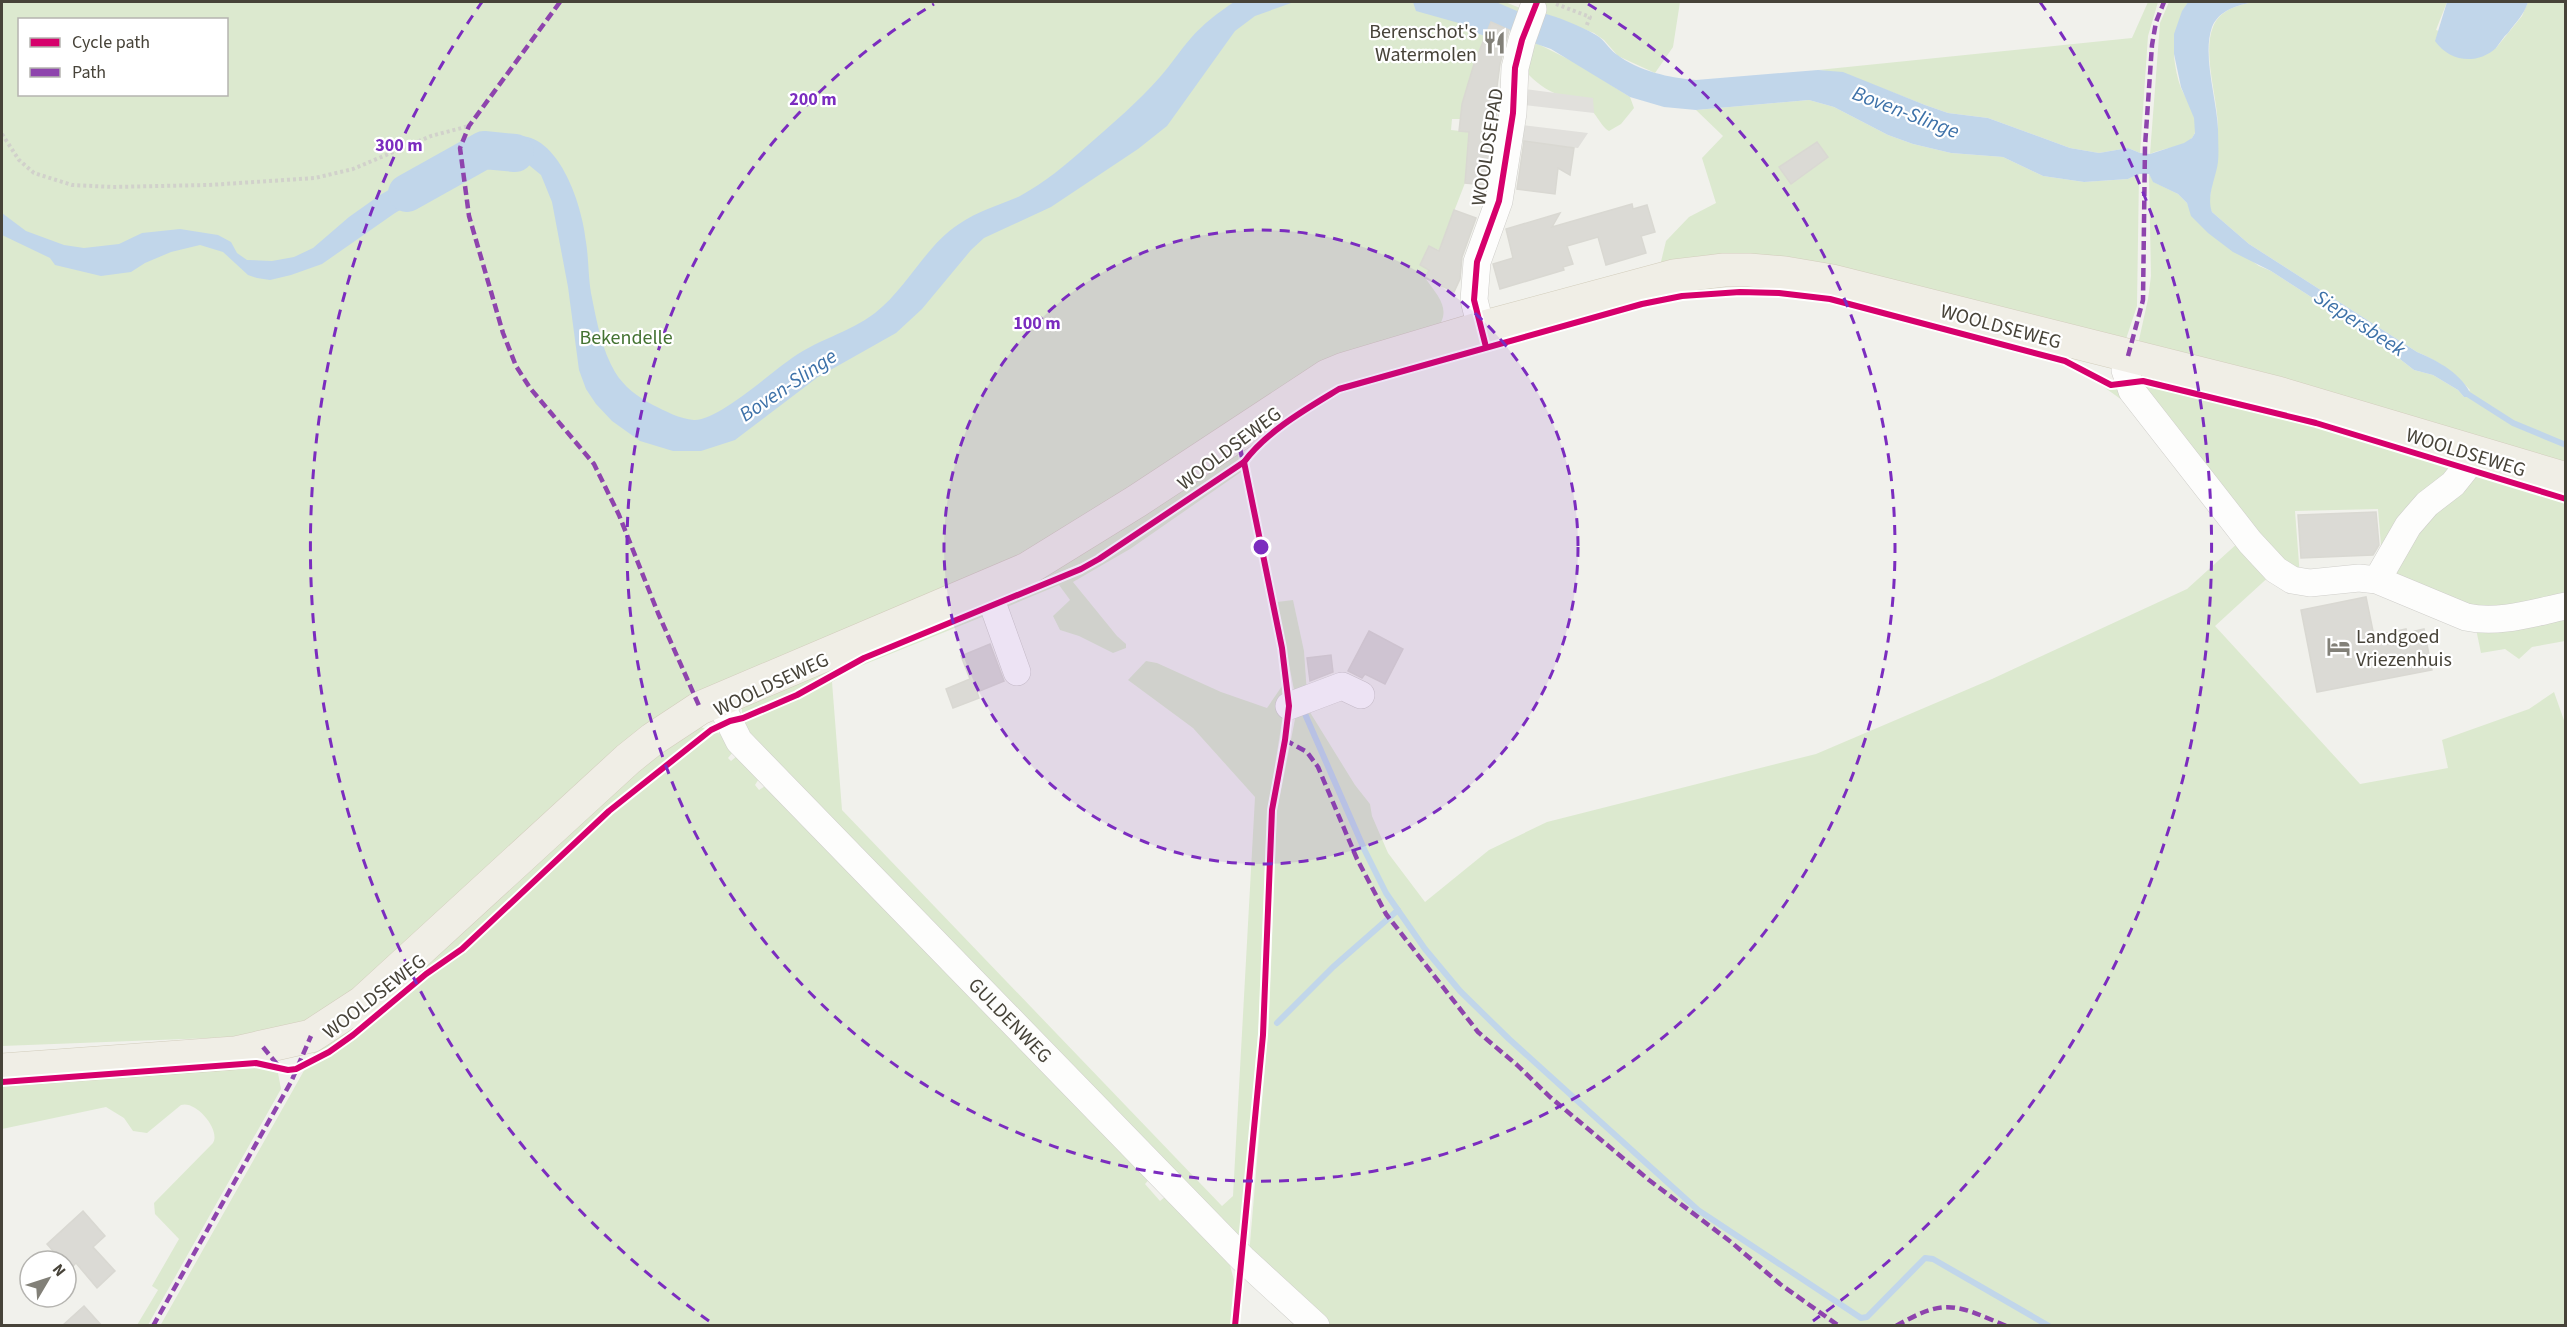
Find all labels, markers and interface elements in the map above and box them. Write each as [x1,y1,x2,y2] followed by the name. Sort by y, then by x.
[18,18,228,96] legend
[1369,18,1477,69] place label: Berenschot's Watermolen
[1482,29,1508,55] restaurant icon: Berenschot's Watermolen
[72,30,150,55] text: Cycle path
[72,60,106,85] text: Path
[1848,78,1964,146] water label: Boven-Slinge
[1465,86,1511,208] street label: WOOLDSEPAD
[789,87,837,112] text: 200 m
[375,133,423,158] text: 300 m
[2308,282,2413,364] water label: Siepersbeek
[1937,297,2064,357] street label: WOOLDSEWEG
[1013,311,1061,336] text: 100 m
[579,324,673,352] park label: Bekendelle
[733,341,843,429] water label: Boven-Slinge
[1172,400,1288,497] street label: WOOLDSEWEG
[2402,421,2529,484] street label: WOOLDSEWEG
[1251,537,1271,557] centre of rings
[2356,623,2452,674] place label: Landgoed Vriezenhuis
[2325,634,2351,660] hotel icon: Landgoed Vriezenhuis
[709,646,834,724] street label: WOOLDSEWEG
[317,948,432,1046] street label: WOOLDSEWEG
[962,972,1058,1070] street label: GULDENWEG
[18,1249,78,1309] north arrow
[47,1259,71,1281] text: N

